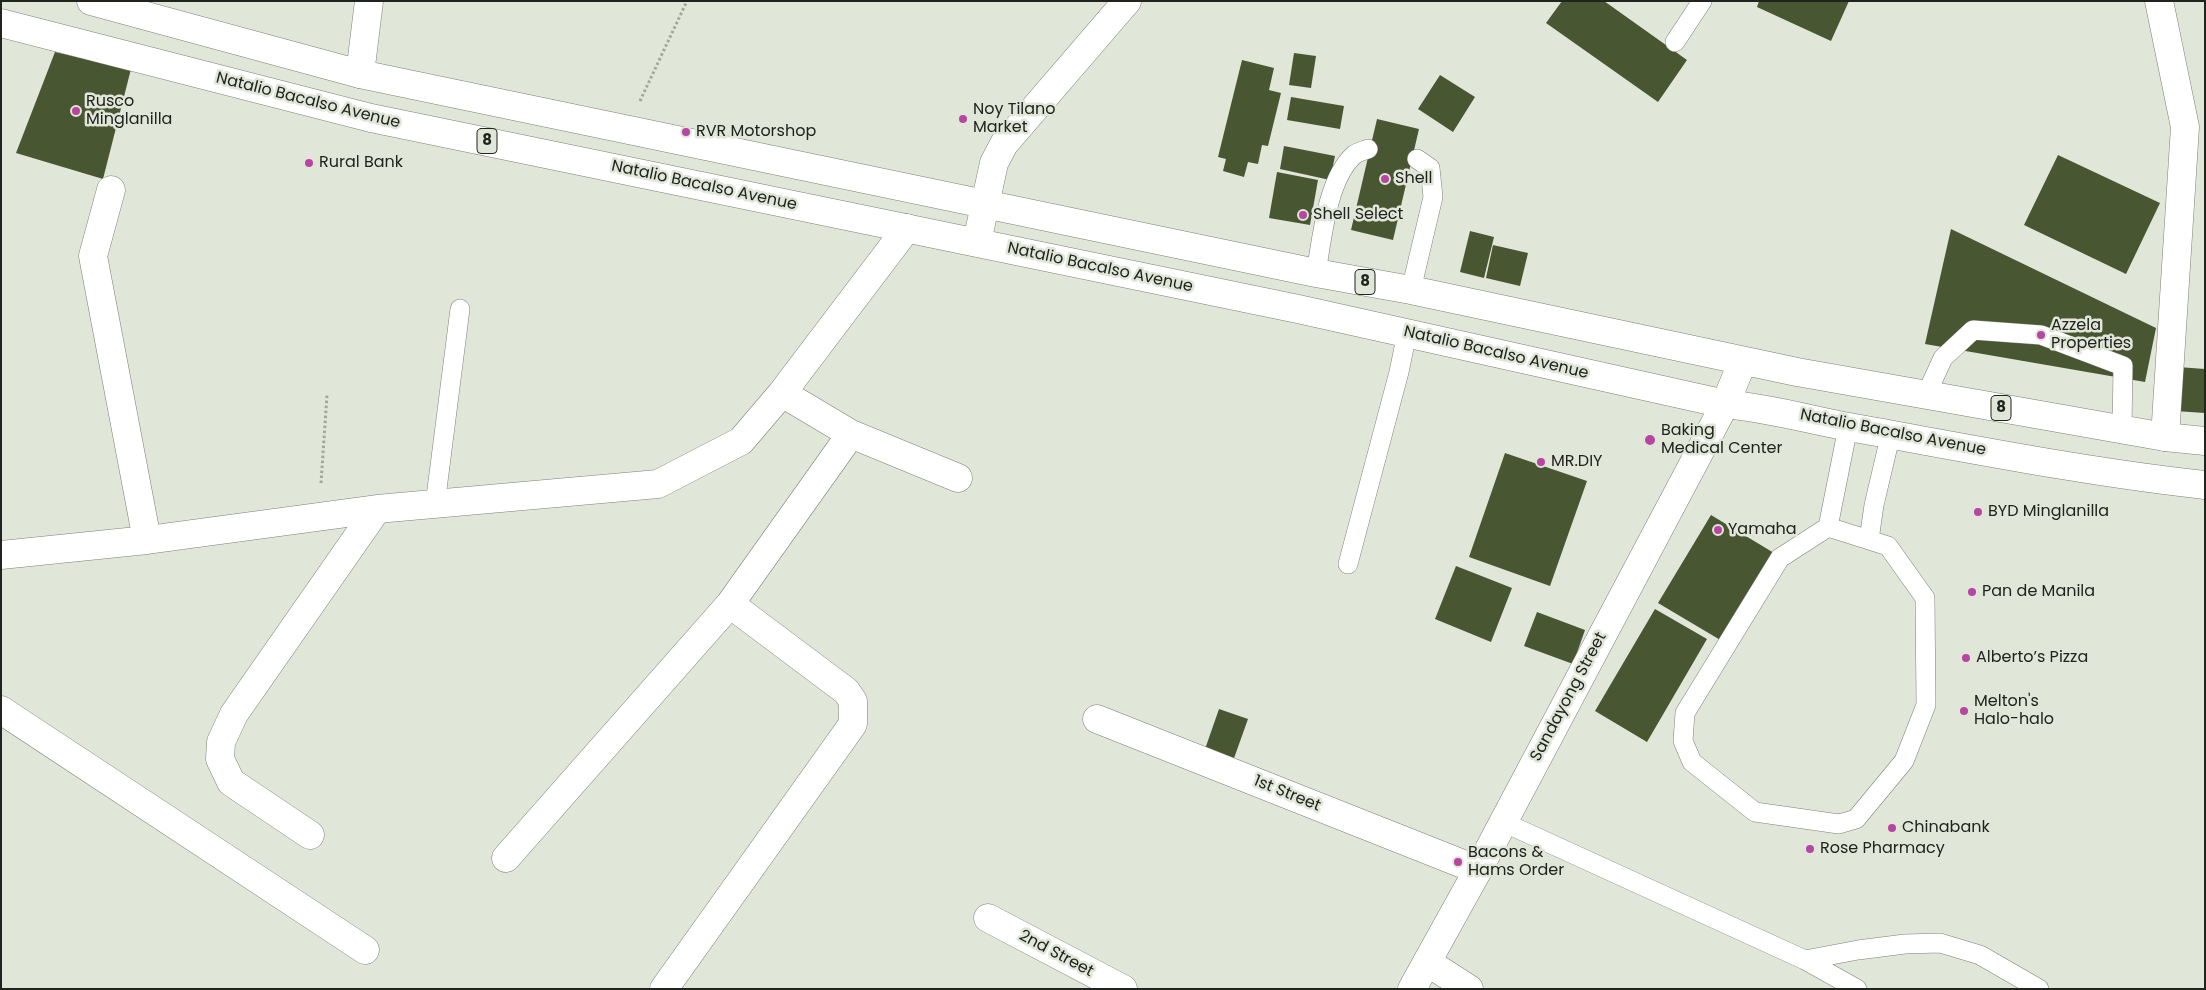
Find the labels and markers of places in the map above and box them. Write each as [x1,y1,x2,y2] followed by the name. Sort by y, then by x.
[86,92,172,130] place label: Rusco Minglanilla
[973,100,1056,138] place label: Noy Tilano Market
[70,105,82,117] marker: Rusco Minglanilla
[957,113,969,125] marker: Noy Tilano Market
[696,122,816,142] place label: RVR Motorshop
[680,126,692,138] marker: RVR Motorshop
[319,153,403,173] place label: Rural Bank
[303,157,315,169] marker: Rural Bank
[1395,169,1432,189] place label: Shell
[1379,173,1391,185] marker: Shell
[1313,205,1403,225] place label: Shell Select
[1297,209,1309,221] marker: Shell Select
[2051,316,2131,354] place label: Azzela Properties
[2035,329,2047,341] marker: Azzela Properties
[1661,421,1782,459] place label: Baking Medical Center
[1643,433,1657,447] marker: Baking Medical Center
[1551,452,1602,472] place label: MR.DIY
[1535,456,1547,468] marker: MR.DIY
[1988,502,2109,522] place label: BYD Minglanilla
[1972,506,1984,518] marker: BYD Minglanilla
[1728,520,1797,540] place label: Yamaha
[1712,524,1724,536] marker: Yamaha
[1982,582,2095,602] place label: Pan de Manila
[1966,586,1978,598] marker: Pan de Manila
[1976,648,2088,668] place label: Alberto’s Pizza
[1960,652,1972,664] marker: Alberto’s Pizza
[1974,692,2054,730] place label: Melton's Halo-halo
[1958,705,1970,717] marker: Melton's Halo-halo
[1902,818,1990,838] place label: Chinabank
[1886,822,1898,834] marker: Chinabank
[1820,839,1945,859] place label: Rose Pharmacy
[1468,843,1564,881] place label: Bacons & Hams Order
[1804,843,1816,855] marker: Rose Pharmacy
[1452,856,1464,868] marker: Bacons & Hams Order

